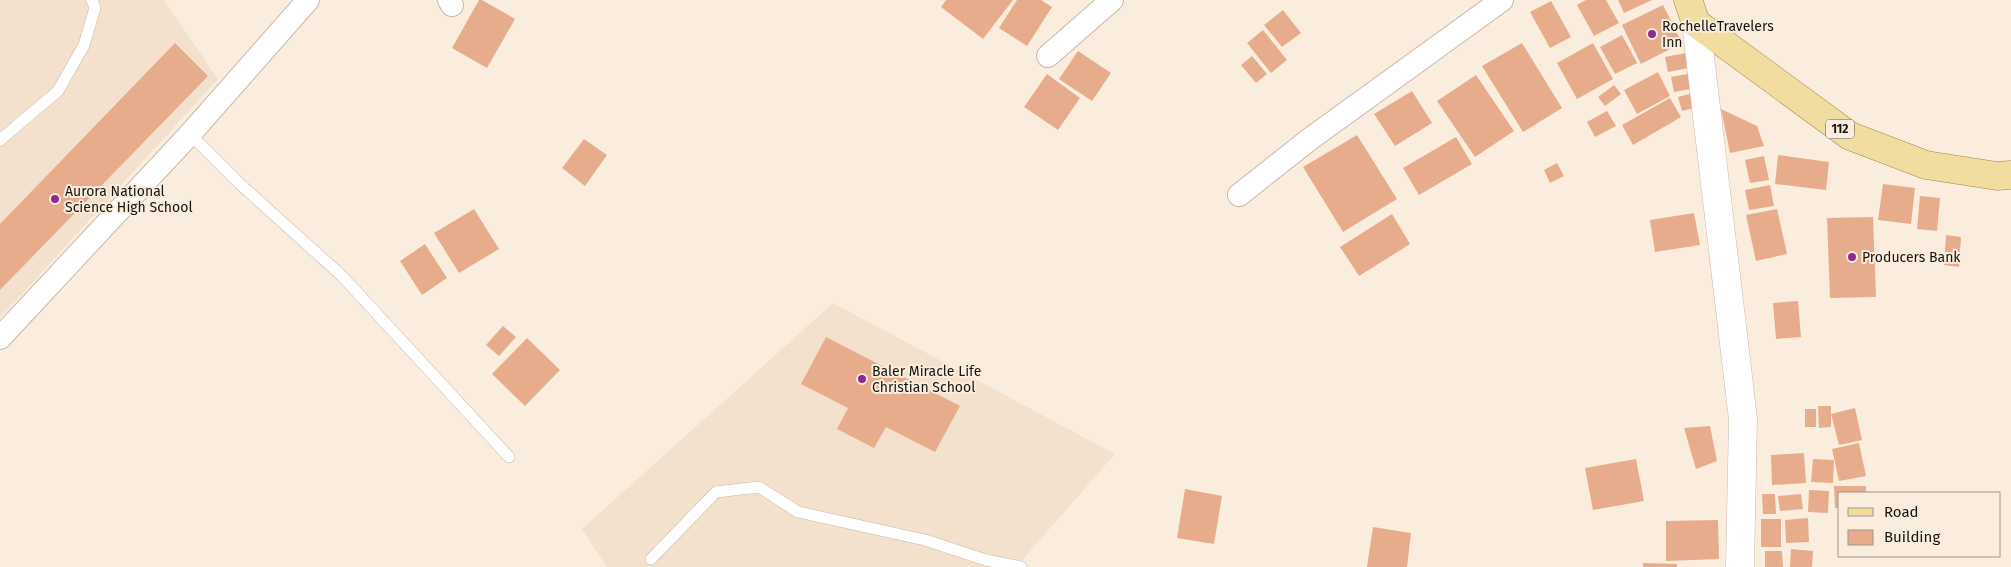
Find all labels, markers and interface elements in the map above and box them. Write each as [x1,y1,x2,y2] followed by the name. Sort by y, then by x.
[1662,18,1774,51] place label: RochelleTravelers Inn
[1646,28,1658,40] marker: RochelleTravelers Inn
[1826,120,1854,138] road number: 112
[65,183,193,216] place label: Aurora National Science High School
[49,193,61,205] marker: Aurora National Science High School
[1862,249,1961,266] place label: Producers Bank
[1846,251,1858,263] marker: Producers Bank
[872,363,981,396] place label: Baler Miracle Life Christian School
[856,373,868,385] marker: Baler Miracle Life Christian School
[1838,492,2001,557] legend
[1884,503,1919,521] text: Road
[1884,528,1940,546] text: Building

